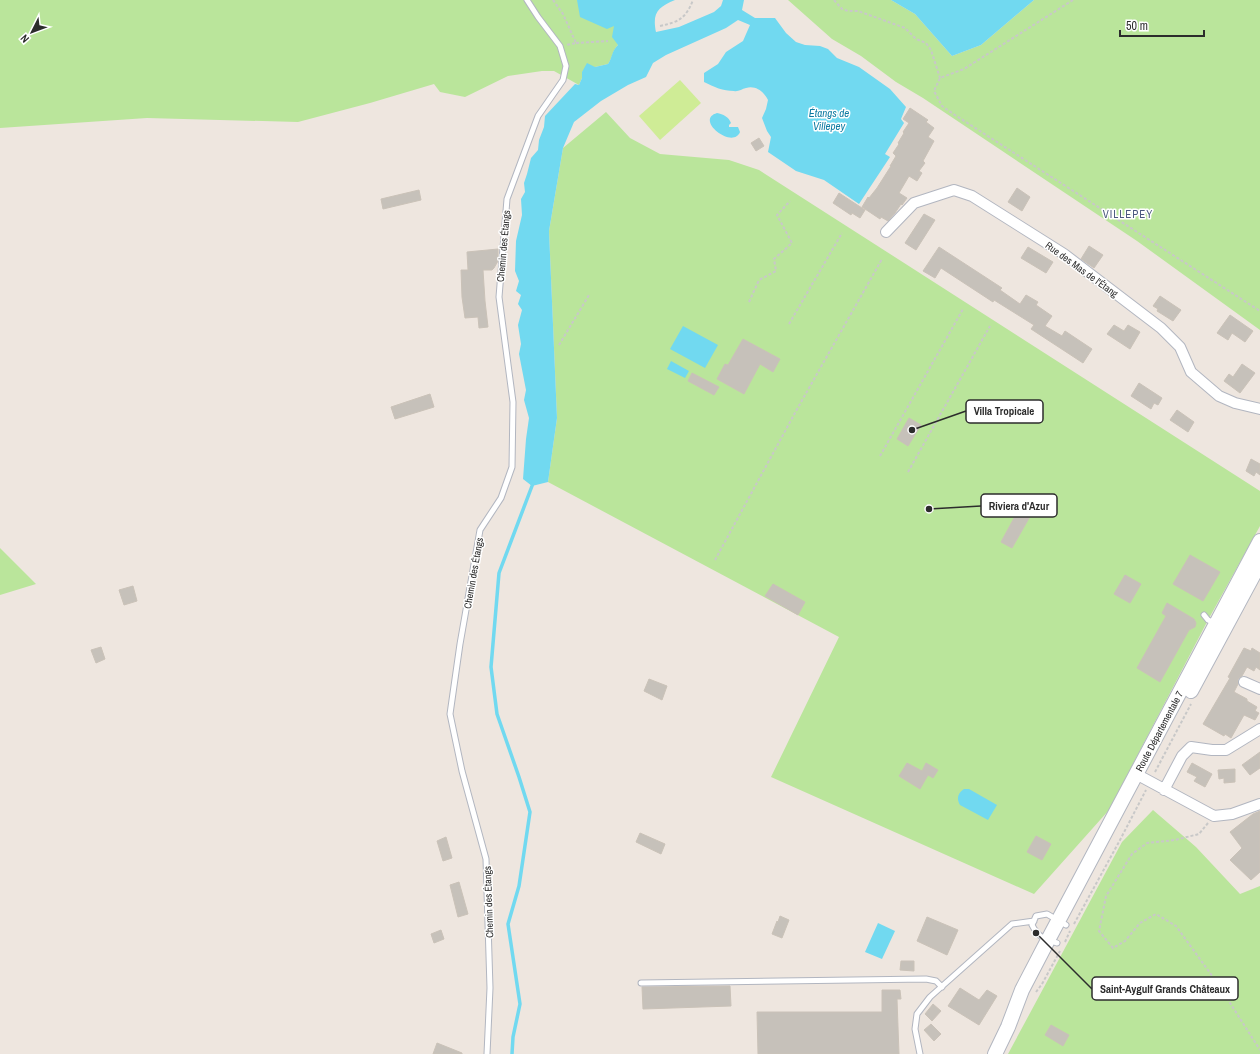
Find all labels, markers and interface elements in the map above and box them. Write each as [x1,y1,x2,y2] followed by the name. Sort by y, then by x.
[12,12,52,52] north arrow
[1120,12,1204,38] scale bar
[1126,18,1148,34] text: 50 m
[17,32,32,46] text: N
[809,106,849,133] water label: Étangs de Villepey
[1103,207,1153,221] district label: VILLEPEY
[494,210,513,282] street label: Chemin des Étangs
[1043,239,1121,300] street label: Rue des Mas de l'Étang
[966,400,1043,423] callout: Villa Tropicale
[974,404,1034,418] text: Villa Tropicale
[981,494,1057,517] callout: Riviera d'Azur
[989,499,1050,513] text: Riviera d'Azur
[461,536,486,610] street label: Chemin des Étangs
[1133,688,1186,774] street label: Route Départementale 7
[481,866,496,938] street label: Chemin des Étangs
[1092,977,1238,1000] callout: Saint-Aygulf Grands Châteaux
[1100,982,1230,996] text: Saint-Aygulf Grands Châteaux

